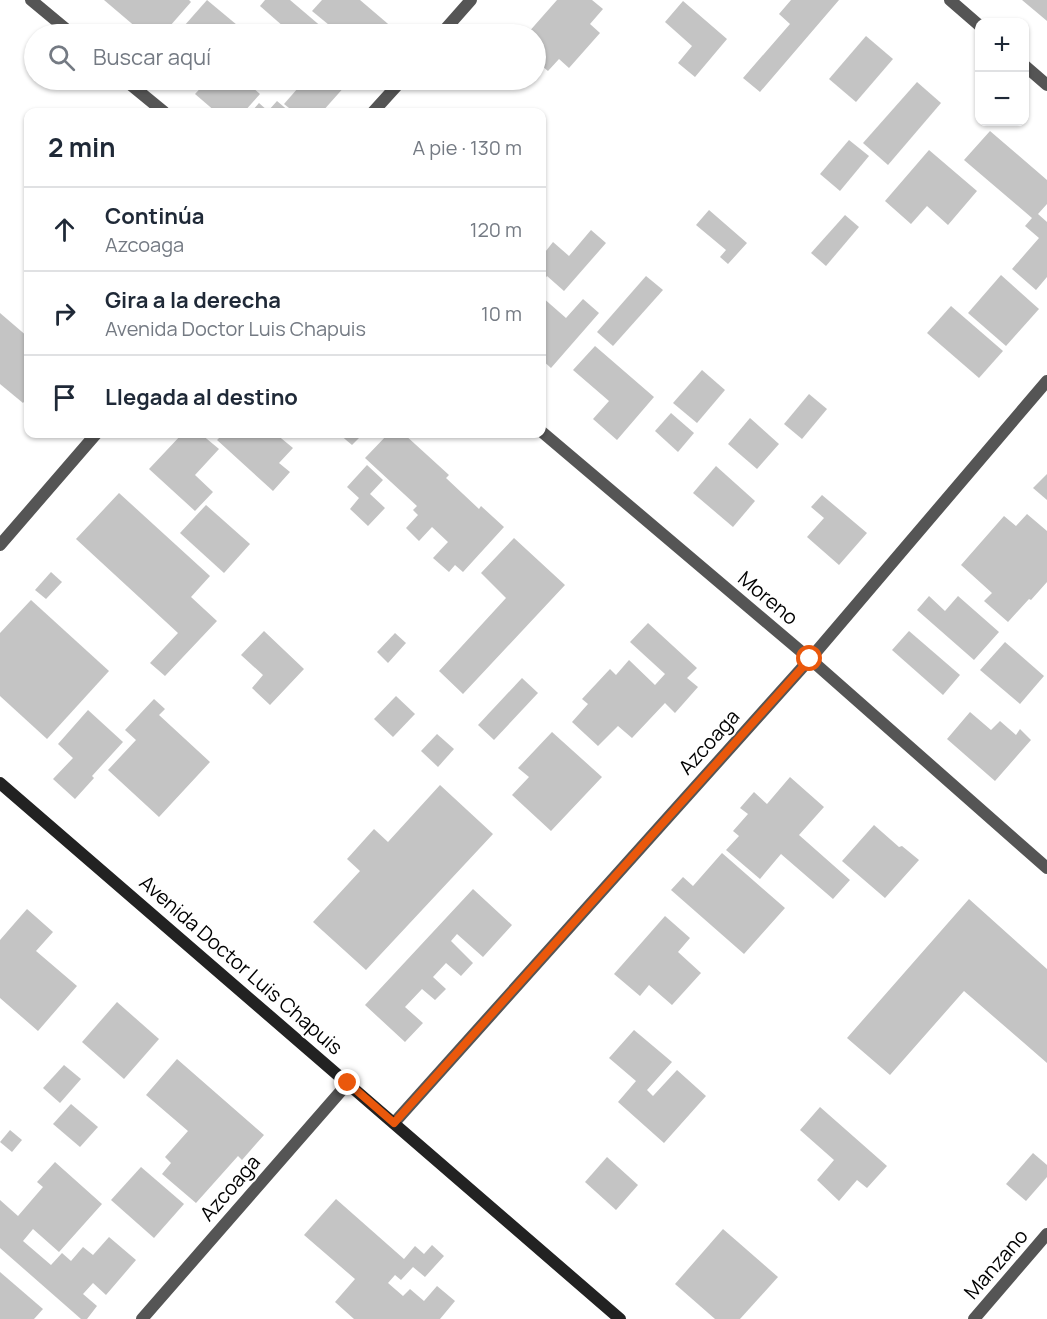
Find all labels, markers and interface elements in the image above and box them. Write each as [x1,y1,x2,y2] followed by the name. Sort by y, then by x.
[975,18,1029,126] map controls
[975,18,1029,72] button: +
[24,24,546,90] search box
[45,41,78,74] icon: search
[93,42,211,72] text: Buscar aquí
[975,72,1029,126] button: −
[48,129,116,165] text: 2 min
[413,134,522,161] text: A pie · 130 m
[105,201,205,231] text: Continúa
[48,213,81,246] icon: ahead
[470,216,522,243] text: 120 m
[105,231,184,258] text: Azcoaga
[105,285,281,315] text: Gira a la derecha
[48,297,81,330] icon: right
[481,300,522,327] text: 10 m
[105,315,366,342] text: Avenida Doctor Luis Chapuis
[48,381,81,414] icon: arrive
[105,382,298,412] text: Llegada al destino
[733,565,804,631] street label: Moreno
[796,645,822,671] route start
[672,703,745,780] street label: Azcoaga
[134,869,349,1060] street label: Avenida Doctor Luis Chapuis
[334,1069,360,1095] route end
[193,1149,266,1226] street label: Azcoaga
[958,1223,1034,1304] street label: Manzano

